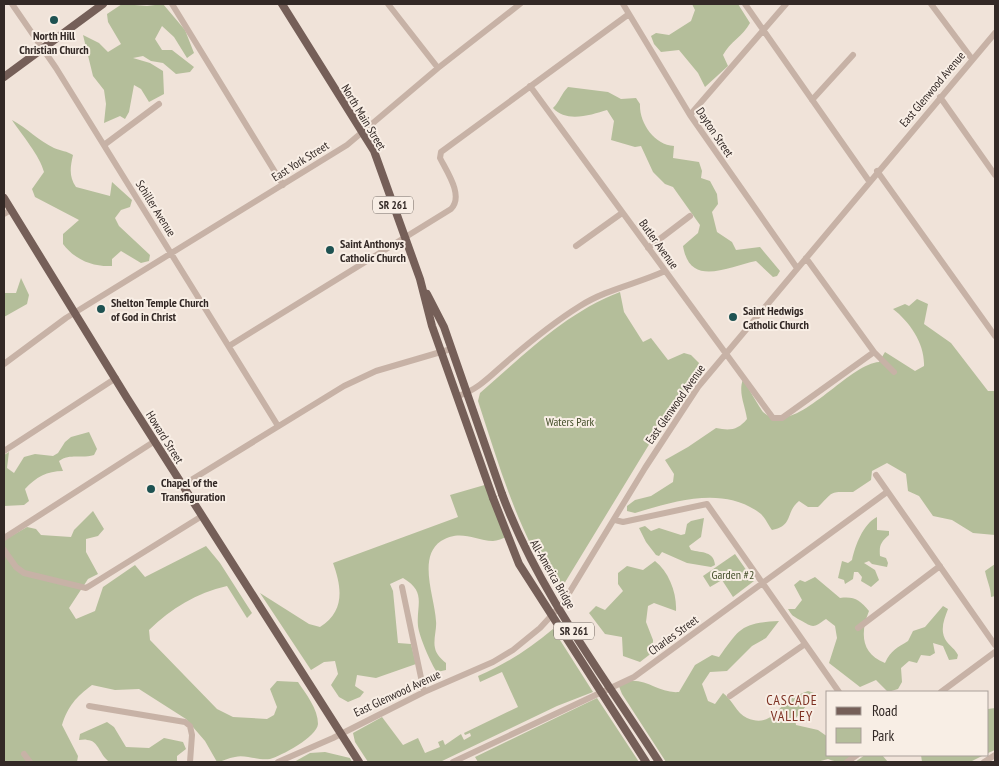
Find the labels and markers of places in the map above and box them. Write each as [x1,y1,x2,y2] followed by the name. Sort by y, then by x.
[48,14,60,26] marker: North Hill Christian Church
[19,28,89,57] place label: North Hill Christian Church
[340,236,406,265] place label: Saint Anthonys Catholic Church
[324,244,336,256] marker: Saint Anthonys Catholic Church
[111,295,209,324] place label: Shelton Temple Church of God in Christ
[95,303,107,315] marker: Shelton Temple Church of God in Christ
[743,303,809,332] place label: Saint Hedwigs Catholic Church
[727,311,739,323] marker: Saint Hedwigs Catholic Church
[161,475,225,504] place label: Chapel of the Transfiguration
[145,483,157,495] marker: Chapel of the Transfiguration

